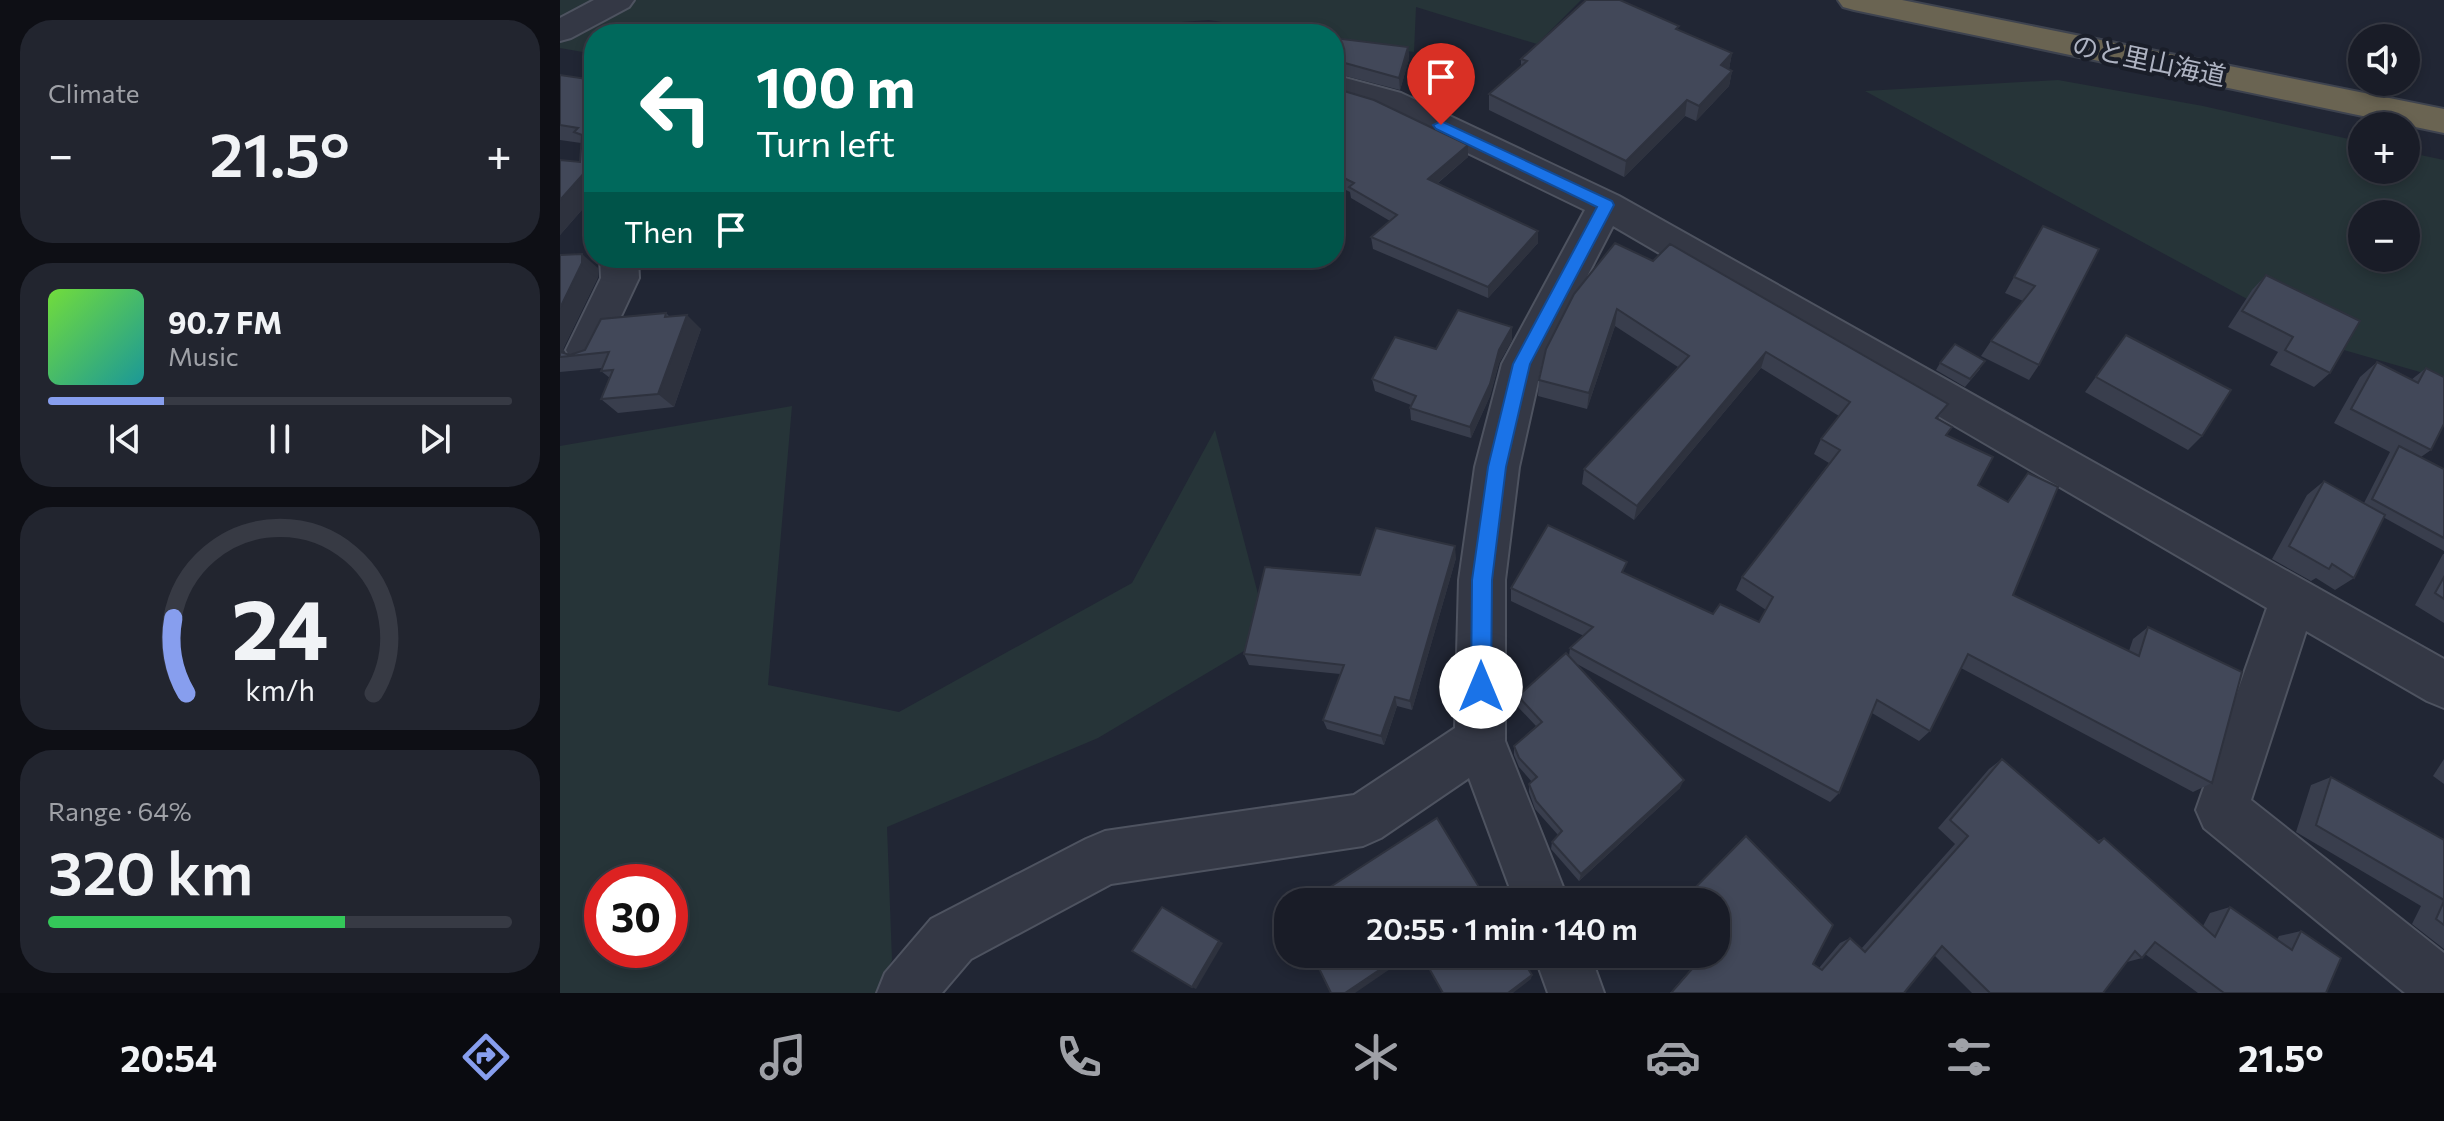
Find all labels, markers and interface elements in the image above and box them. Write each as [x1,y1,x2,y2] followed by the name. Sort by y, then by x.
[2348,24,2420,272] map controls
[2348,24,2420,96] button: sound
[2070,28,2229,91] street label: のと里山海道
[1407,43,1475,125] pin
[756,51,915,120] text: 100 m
[1419,55,1463,99] icon: arrive
[624,56,728,160] icon: left
[48,77,140,108] text: Climate
[2348,112,2420,184] button: +
[209,116,350,189] text: 21.5°
[756,120,895,164] text: Turn left
[48,126,73,180] text: −
[486,126,512,180] text: +
[2348,200,2420,272] button: −
[709,208,753,252] icon: arrive
[624,212,693,249] text: Then
[168,303,282,340] text: 90.7 FM
[168,340,239,371] text: Music
[103,417,147,461] icon: previous
[258,417,302,461] icon: pause
[413,417,457,461] icon: next
[231,575,329,677] text: 24
[1439,645,1523,729] position arrow
[245,672,315,707] text: km/h
[48,795,192,826] text: Range · 64%
[48,834,253,907] text: 320 km
[584,864,688,968] speed limit sign: 30
[1366,909,1638,946] text: 20:55 · 1 min · 140 m
[458,1029,514,1085] icon: directions
[755,1029,811,1085] icon: music
[1051,1029,1107,1085] icon: phone
[1348,1029,1404,1085] icon: climate
[1645,1029,1701,1085] icon: car
[1941,1029,1997,1085] icon: filters
[120,1035,217,1079] text: 20:54
[2238,1035,2324,1079] text: 21.5°

